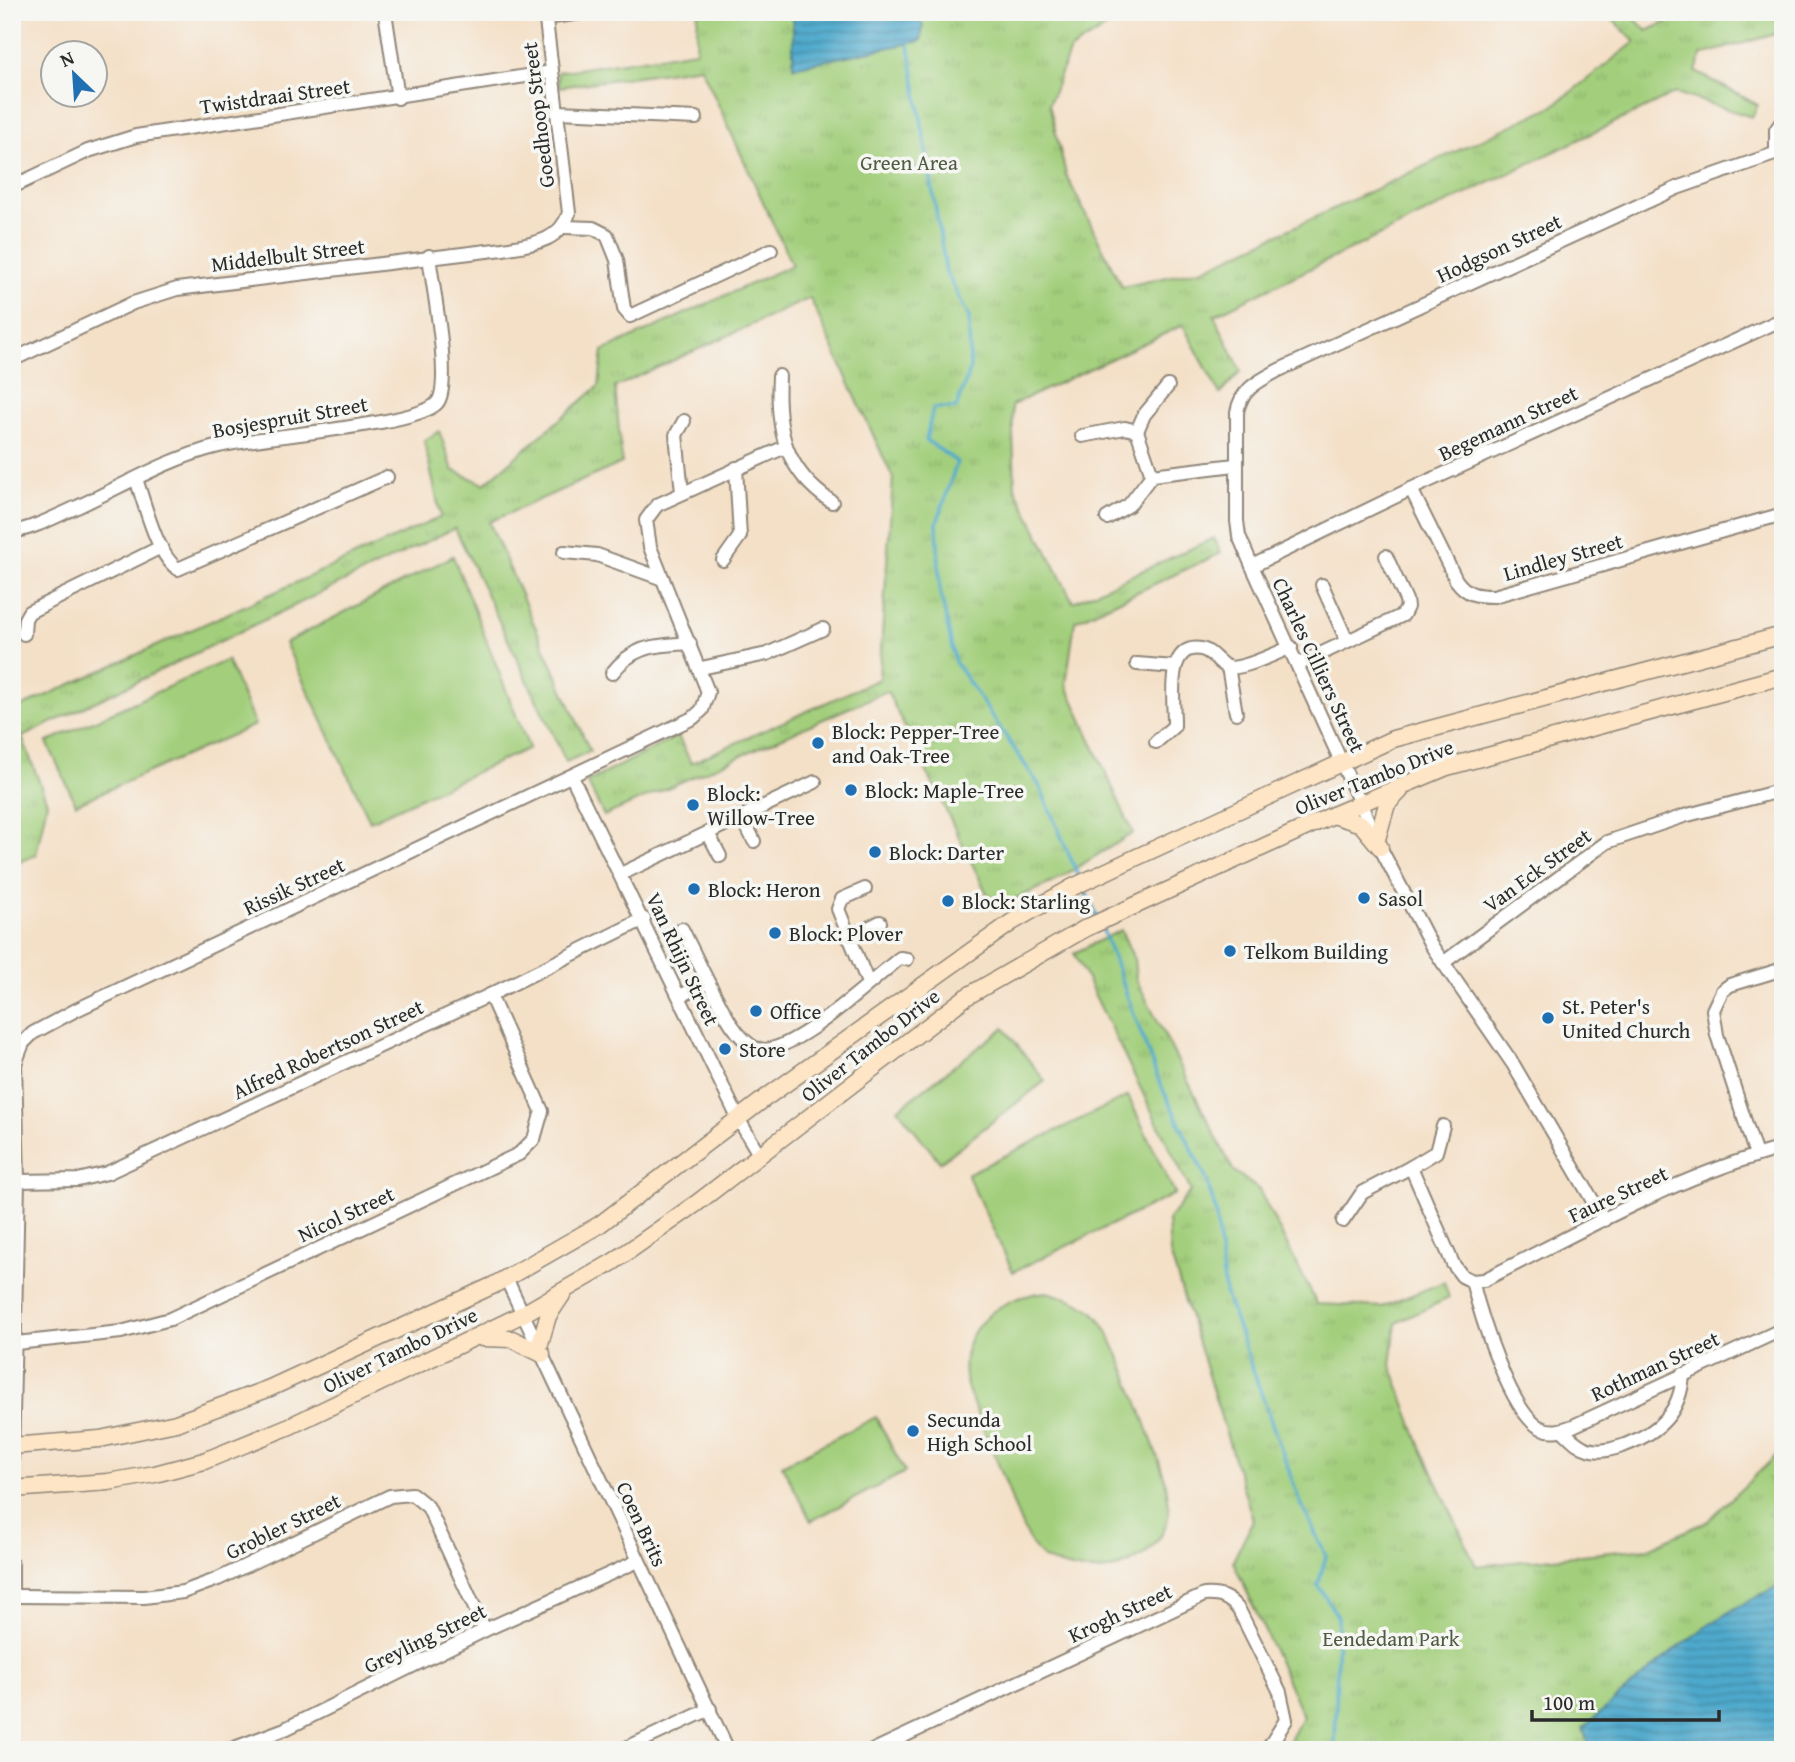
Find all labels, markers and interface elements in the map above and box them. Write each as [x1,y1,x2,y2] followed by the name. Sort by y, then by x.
[38,38,108,108] north arrow
[514,40,562,190] street label: Goedhoop Street
[55,43,79,74] text: N
[198,70,353,122] street label: Twistdraai Street
[860,147,958,178] park label: Green Area
[1431,205,1567,291] street label: Hodgson Street
[209,230,367,280] street label: Middelbult Street
[1433,377,1583,469] street label: Begemann Street
[210,388,371,446] street label: Bosjespruit Street
[1500,525,1627,589] street label: Lindley Street
[1265,572,1373,758] street label: Charles Cilliers Street
[832,716,999,771] place label: Block: Pepper-Tree and Oak-Tree
[1290,731,1458,823] street label: Oliver Tambo Drive
[810,735,826,751] marker: Block: Pepper-Tree and Oak-Tree
[865,775,1024,806] place label: Block: Maple-Tree
[707,778,815,833] place label: Block: Willow-Tree
[843,782,859,798] marker: Block: Maple-Tree
[685,797,701,813] marker: Block: Willow-Tree
[1477,820,1598,920] street label: Van Eck Street
[889,837,1004,868] place label: Block: Darter
[867,844,883,860] marker: Block: Darter
[238,849,350,923] street label: Rissik Street
[708,874,821,905] place label: Block: Heron
[686,881,702,897] marker: Block: Heron
[1378,883,1423,914] place label: Sasol
[962,886,1091,917] place label: Block: Starling
[639,887,728,1031] street label: Van Rhijn Street
[1356,890,1372,906] marker: Sasol
[940,893,956,909] marker: Block: Starling
[789,918,903,949] place label: Block: Plover
[767,925,783,941] marker: Block: Plover
[1244,936,1388,967] place label: Telkom Building
[1222,943,1238,959] marker: Telkom Building
[794,981,946,1109] street label: Oliver Tambo Drive
[227,991,429,1107] street label: Alfred Robertson Street
[1562,991,1691,1046] place label: St. Peter's United Church
[770,996,821,1027] place label: Office
[748,1003,764,1019] marker: Office
[1540,1010,1556,1026] marker: St. Peter's United Church
[739,1034,786,1065] place label: Store
[717,1041,733,1057] marker: Store
[1563,1157,1673,1231] street label: Faure Street
[293,1178,400,1250] street label: Nicol Street
[317,1299,483,1401] street label: Oliver Tambo Drive
[1586,1322,1725,1409] street label: Rothman Street
[927,1404,1032,1459] place label: Secunda High School
[905,1423,921,1439] marker: Secunda High School
[609,1476,675,1572] street label: Coen Brits
[220,1485,346,1567] street label: Grobler Street
[1063,1575,1178,1651] street label: Krogh Street
[359,1595,492,1681] street label: Greyling Street
[1323,1623,1460,1654] park label: Eendedam Park
[1532,1678,1720,1722] scale bar
[1543,1687,1595,1718] text: 100 m

